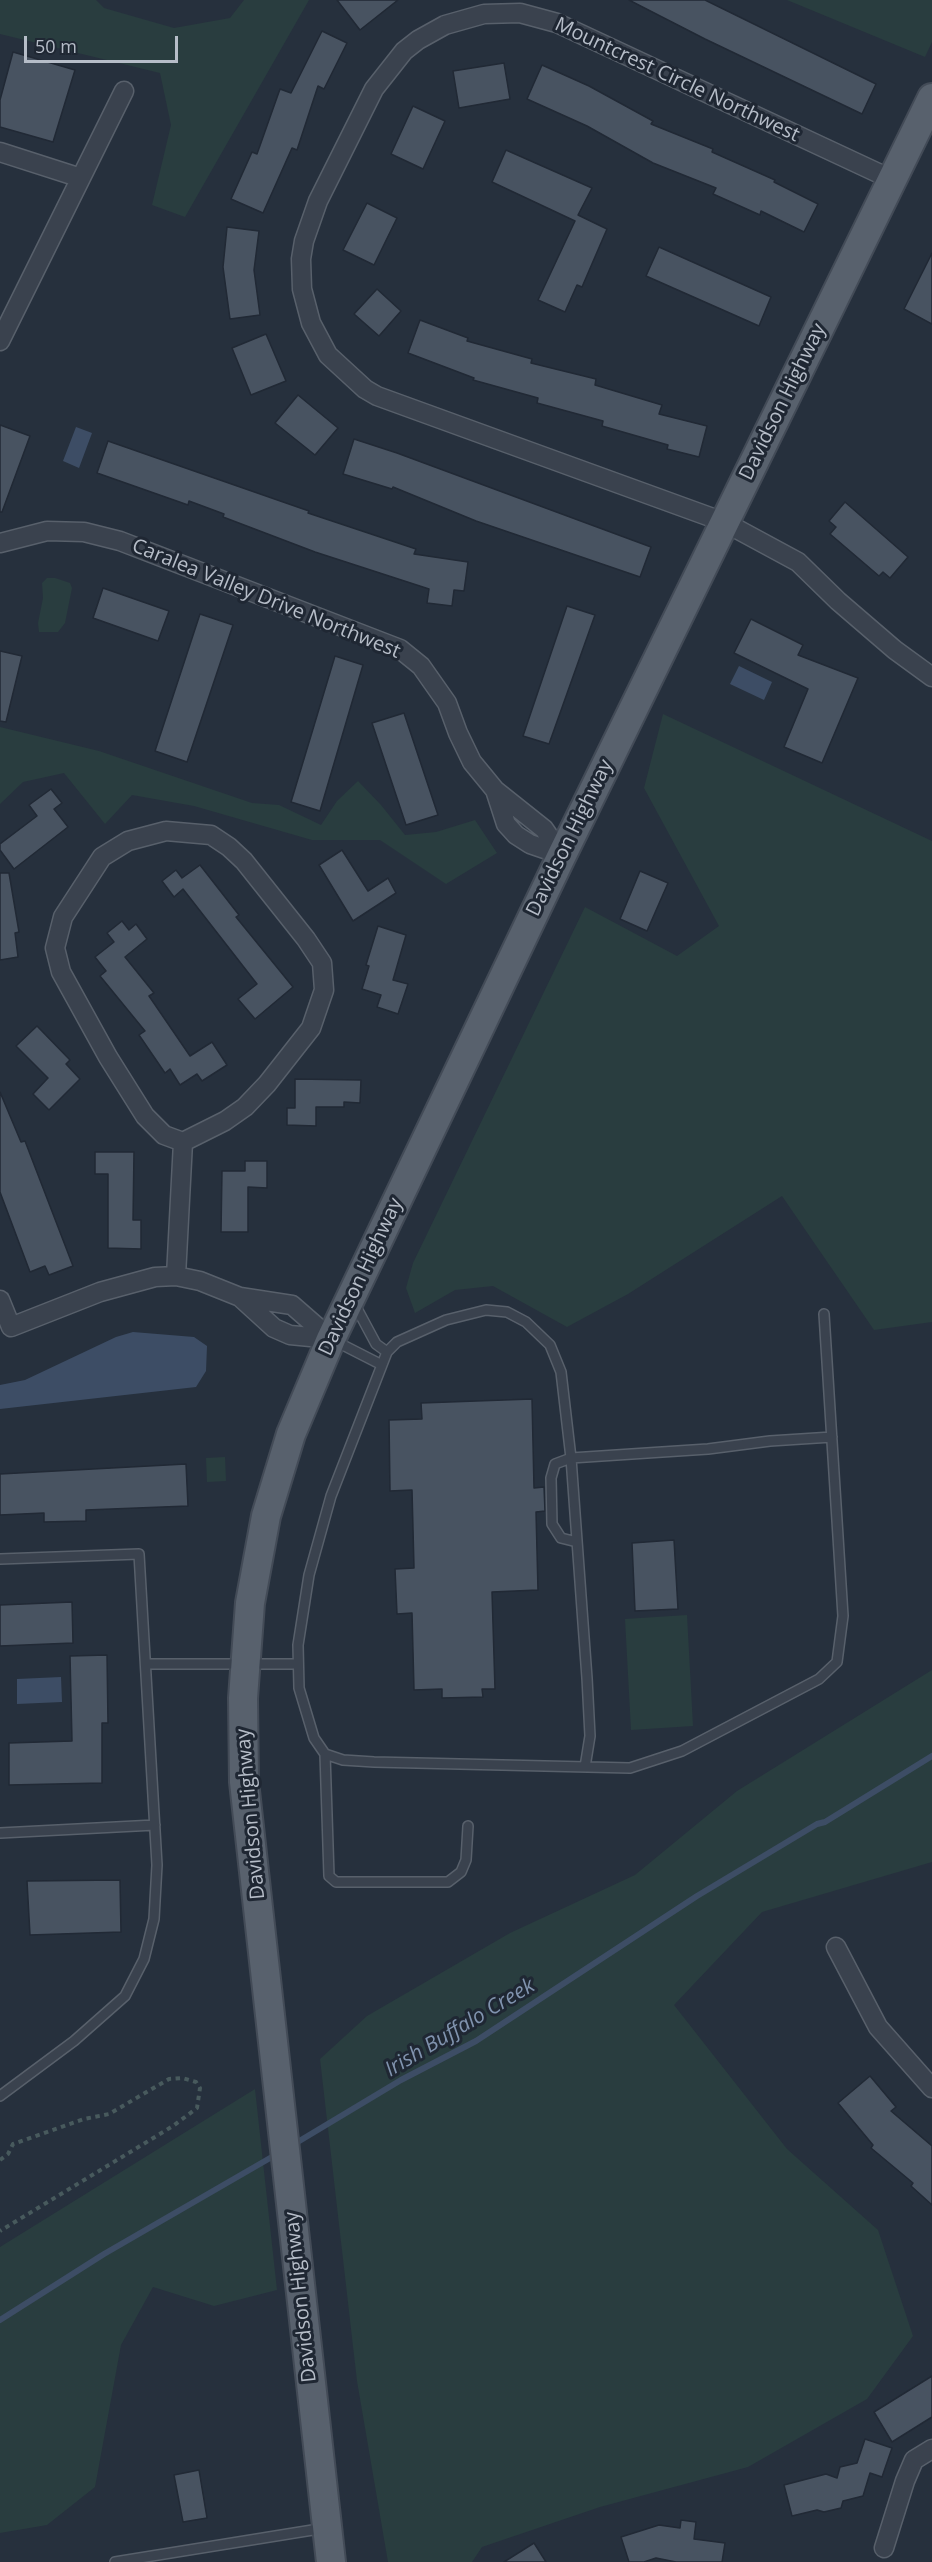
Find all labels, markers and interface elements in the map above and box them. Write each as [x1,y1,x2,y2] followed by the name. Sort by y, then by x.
[551,13,803,147] street label: Mountcrest Circle Northwest
[27,24,182,62] scale bar
[35,34,77,58] text: 50 m
[735,320,831,484] street label: Davidson Highway
[128,534,404,664] street label: Caralea Valley Drive Northwest
[522,756,618,920] street label: Davidson Highway
[314,1194,408,1360] street label: Davidson Highway
[232,1728,270,1900] street label: Davidson Highway
[381,1973,539,2083] water label: Irish Buffalo Creek
[280,2210,322,2384] street label: Davidson Highway

